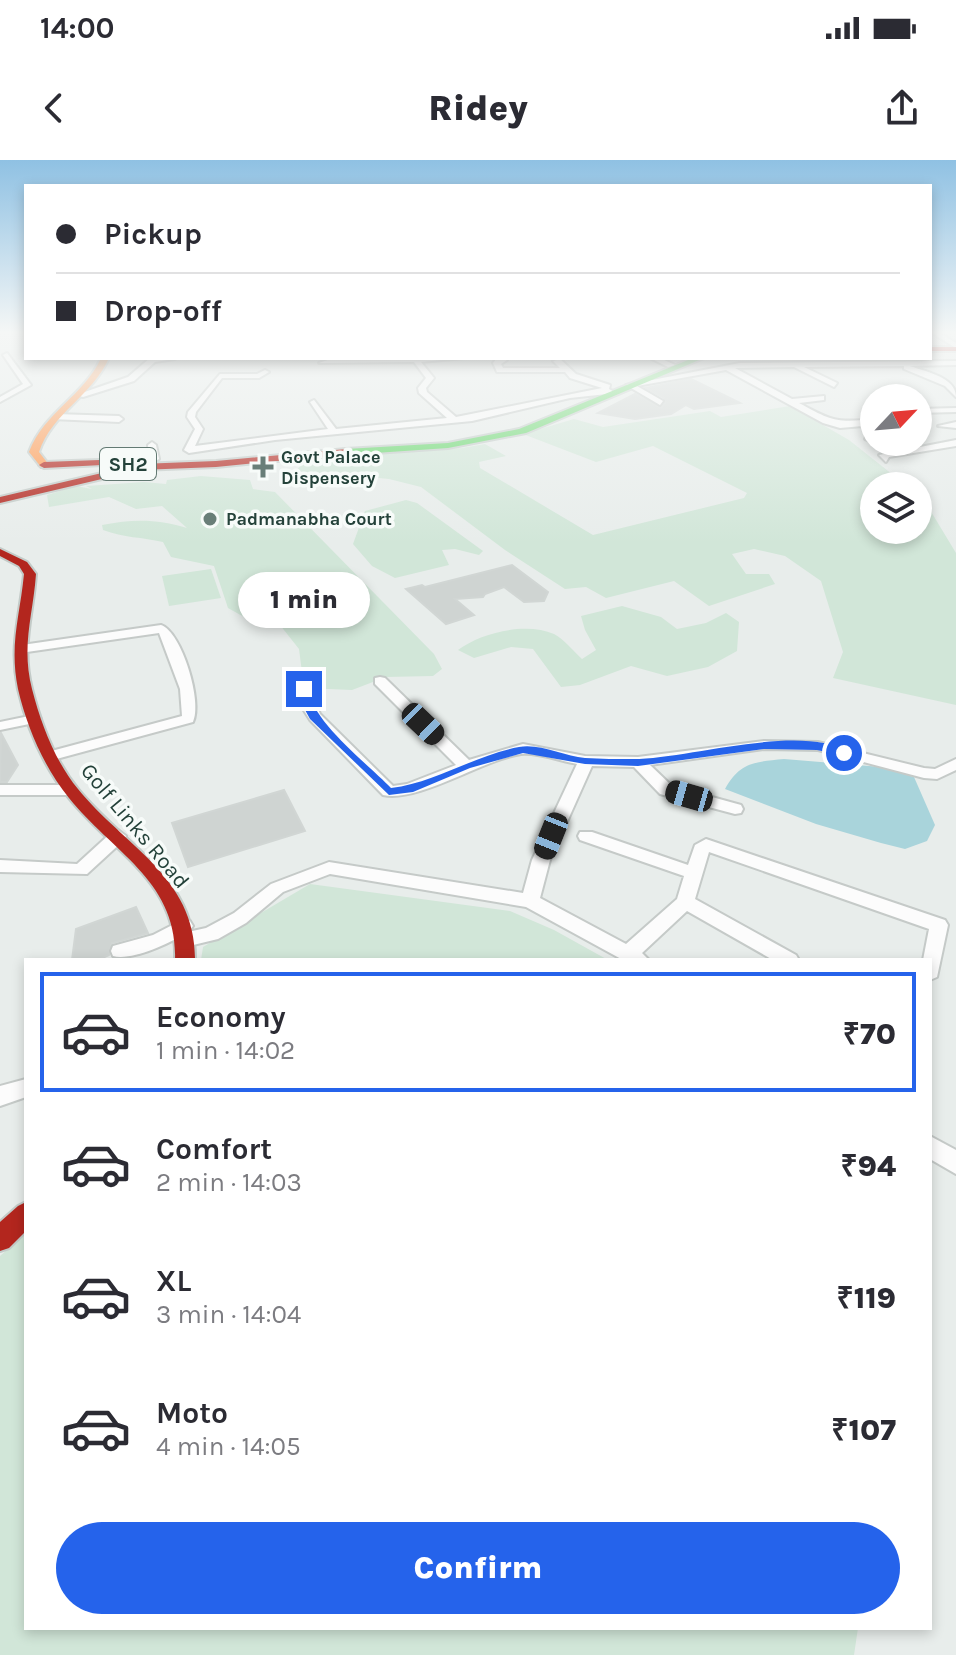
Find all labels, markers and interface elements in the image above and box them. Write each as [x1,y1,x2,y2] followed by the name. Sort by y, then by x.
[40,10,115,46] text: 14:00
[32,86,76,130] icon: back
[880,86,924,130] icon: share
[428,87,528,129] text: Ridey
[104,216,202,252] text: Pickup
[104,293,222,329] text: Drop-off
[860,384,932,456] north arrow
[860,384,932,544] map controls
[281,446,380,489] place label: Govt Palace Dispensery
[100,448,156,480] road number: SH2
[252,456,274,478] marker: Govt Palace Dispensery
[860,472,932,544] button: layers
[226,508,392,530] place label: Padmanabha Court
[201,510,219,528] marker: Padmanabha Court
[238,573,370,629] callout: 1 min
[270,584,338,615] text: 1 min
[286,671,322,707] route end
[397,699,449,749] car
[826,735,862,771] route start
[75,758,195,894] street label: Golf Links Road
[663,778,715,814] car
[531,809,571,863] car
[60,996,132,1068] icon: car
[156,999,286,1035] text: Economy
[843,1016,896,1052] text: ₹70
[156,1035,295,1066] text: 1 min · 14:02
[60,1128,132,1200] icon: car
[156,1131,272,1167] text: Comfort
[841,1148,896,1184] text: ₹94
[156,1167,302,1198] text: 2 min · 14:03
[60,1260,132,1332] icon: car
[156,1263,191,1299] text: XL
[837,1280,896,1316] text: ₹119
[156,1299,301,1330] text: 3 min · 14:04
[60,1392,132,1464] icon: car
[156,1395,228,1431] text: Moto
[831,1412,896,1448] text: ₹107
[156,1431,301,1462] text: 4 min · 14:05
[56,1522,900,1614] button: Confirm

